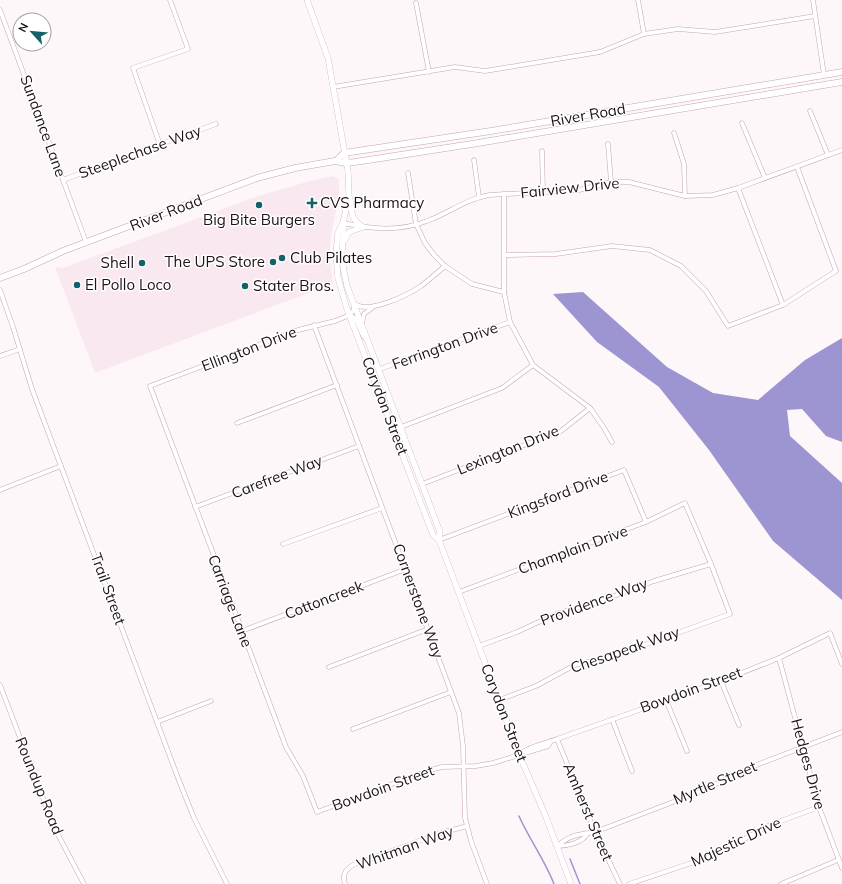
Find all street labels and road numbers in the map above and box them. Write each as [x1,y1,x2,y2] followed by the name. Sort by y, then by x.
[16,72,71,179] street label: Sundance Lane
[549,99,627,130] street label: River Road
[76,121,204,183] street label: Steeplechase Way
[520,173,620,202] street label: Fairview Drive
[127,190,205,235] street label: River Road
[389,318,500,373] street label: Ferrington Drive
[199,322,299,375] street label: Ellington Drive
[358,354,413,458] street label: Corydon Street
[454,420,562,479] street label: Lexington Drive
[229,450,325,503] street label: Carefree Way
[505,467,611,522] street label: Kingsford Drive
[515,521,630,578] street label: Champlain Drive
[389,541,448,661] street label: Cornerstone Way
[87,550,130,627] street label: Trail Street
[204,552,257,650] street label: Carriage Lane
[538,573,650,630] street label: Providence Way
[282,576,366,623] street label: Cottoncreek
[568,622,682,677] street label: Chesapeak Way
[477,661,532,765] street label: Corydon Street
[637,662,744,717] street label: Bowdoin Street
[787,716,830,811] street label: Hedges Drive
[11,734,68,837] street label: Roundup Road
[670,756,760,809] street label: Myrtle Street
[329,760,436,815] street label: Bowdoin Street
[559,760,618,864] street label: Amherst Street
[688,812,784,871] street label: Majestic Drive
[354,821,456,874] street label: Whitman Way

